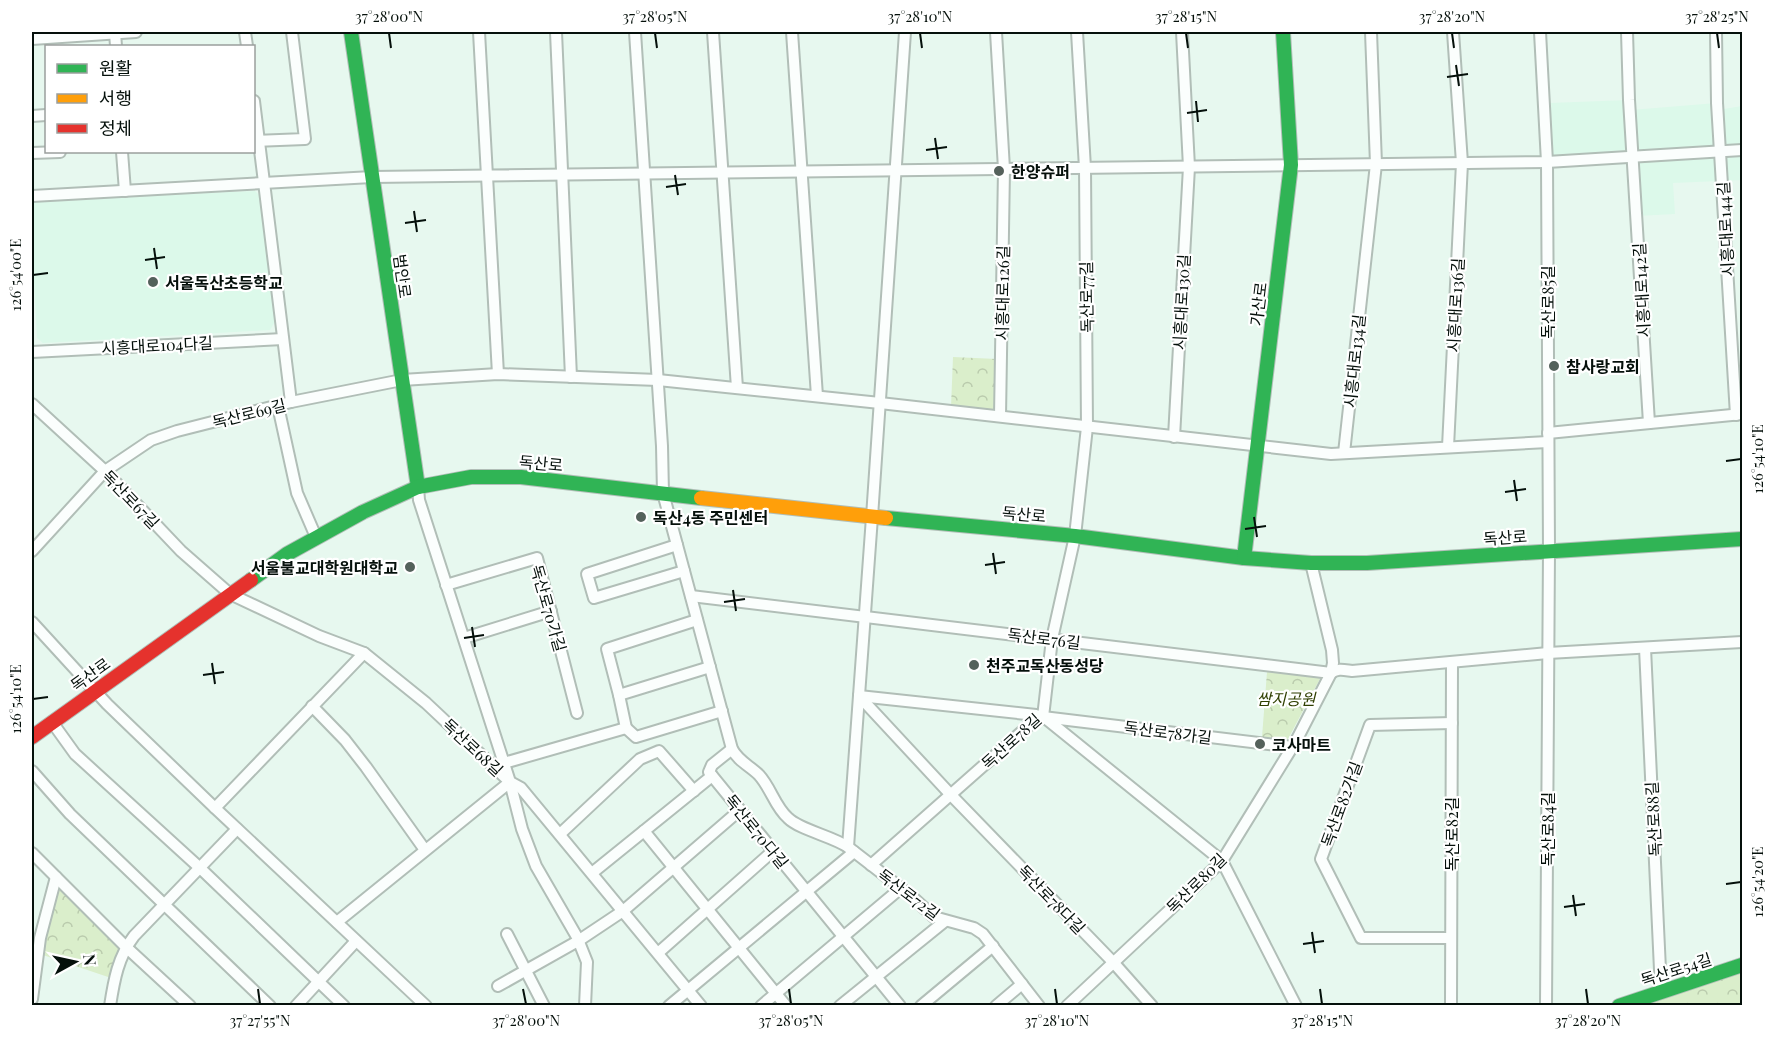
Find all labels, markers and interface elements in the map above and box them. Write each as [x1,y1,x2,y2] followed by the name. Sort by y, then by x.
[355,6,423,26] text: 37°28'00"N
[622,6,688,26] text: 37°28'05"N
[888,6,953,26] text: 37°28'10"N
[1155,6,1217,26] text: 37°28'15"N
[1419,6,1486,26] text: 37°28'20"N
[1685,6,1749,26] text: 37°28'25"N
[45,45,255,153] legend
[99,56,132,80] text: 원활
[99,86,132,110] text: 서행
[99,116,132,140] text: 정체
[1011,161,1070,182] place label: 한양슈퍼
[992,164,1006,178] marker: 한양슈퍼
[1712,181,1738,277] street label: 시흥대로144길
[5,239,25,311] text: 126°54'00"E
[1628,242,1654,338] street label: 시흥대로142길
[991,245,1013,341] street label: 시흥대로126길
[390,253,417,300] street label: 범안로
[1168,253,1194,351] street label: 시흥대로130길
[1442,257,1468,353] street label: 시흥대로136길
[1075,261,1097,333] street label: 독산로77길
[1537,265,1558,339] street label: 독산로85길
[165,272,283,293] place label: 서울독산초등학교
[146,275,160,289] marker: 서울독산초등학교
[1245,281,1271,327] street label: 가산로
[1339,313,1369,409] street label: 시흥대로134길
[101,332,213,358] street label: 시흥대로104다길
[1566,356,1640,377] place label: 참사랑교회
[1547,359,1561,373] marker: 참사랑교회
[210,394,288,432] street label: 독산로69길
[1747,424,1767,494] text: 126°54'10"E
[518,451,564,475] street label: 독산로
[98,465,164,533] street label: 독산로67길
[1001,502,1047,526] street label: 독산로
[653,507,768,528] place label: 독산4동 주민센터
[634,510,648,524] marker: 독산4동 주민센터
[1482,525,1528,549] street label: 독산로
[251,557,398,578] place label: 서울불교대학원대학교
[403,560,417,574] marker: 서울불교대학원대학교
[527,562,571,654] street label: 독산로70가길
[1006,623,1082,653] street label: 독산로76길
[66,652,114,695] street label: 독산로
[986,655,1104,676] place label: 천주교독산동성당
[967,658,981,672] marker: 천주교독산동성당
[5,664,25,734] text: 126°54'10"E
[1257,688,1317,709] park label: 쌈지공원
[977,709,1045,773] street label: 독산로78길
[438,714,508,780] street label: 독산로68길
[1123,716,1213,748] street label: 독산로78가길
[1272,734,1331,755] place label: 코사마트
[1253,737,1267,751] marker: 코사마트
[1316,758,1366,850] street label: 독산로82가길
[1641,781,1665,857] street label: 독산로88길
[721,790,793,872] street label: 독산로70다길
[1537,791,1558,867] street label: 독산로84길
[1441,797,1462,871] street label: 독산로82길
[1747,846,1767,918] text: 126°54'20"E
[1161,848,1231,918] street label: 독산로80길
[1014,860,1090,938] street label: 독산로78다길
[874,864,944,924] street label: 독산로72길
[45,932,105,992] north arrow
[1638,948,1714,990] street label: 독산로54길
[79,953,102,967] text: N
[229,1010,291,1030] text: 37°27'55"N
[492,1010,560,1030] text: 37°28'00"N
[758,1010,824,1030] text: 37°28'05"N
[1025,1010,1090,1030] text: 37°28'10"N
[1291,1010,1353,1030] text: 37°28'15"N
[1555,1010,1622,1030] text: 37°28'20"N

